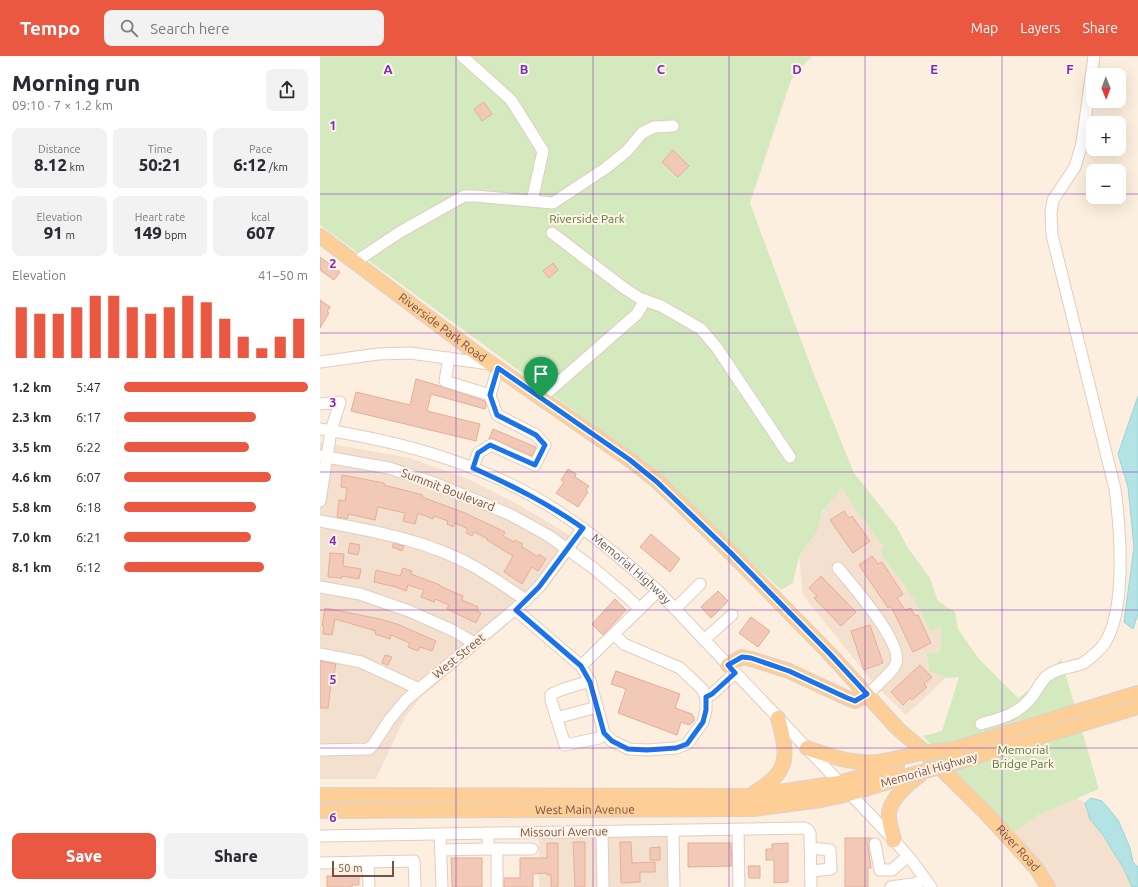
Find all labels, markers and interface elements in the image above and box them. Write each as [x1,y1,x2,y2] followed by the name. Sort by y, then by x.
[104,10,384,46] search box
[20,17,80,39] text: Tempo
[118,17,140,39] icon: search
[150,20,230,37] text: Search here
[971,20,998,36] text: Map
[1020,20,1060,36] text: Layers
[1082,20,1118,36] text: Share
[383,62,393,76] text: A
[520,62,529,76] text: B
[657,62,666,76] text: C
[792,62,802,76] text: D
[930,62,938,76] text: E
[1066,62,1074,76] text: F
[1086,68,1126,108] north arrow
[1086,68,1126,204] map controls
[266,69,308,111] button: share
[12,70,140,95] text: Morning run
[12,98,113,112] text: 09:10 · 7 × 1.2 km
[1086,116,1126,156] button: +
[329,118,337,132] text: 1
[38,143,81,155] text: Distance
[148,143,172,155] text: Time
[249,143,272,155] text: Pace
[34,155,67,174] text: 8.12
[139,155,181,174] text: 50:21
[233,155,266,174] text: 6:12
[67,161,85,173] text: km
[266,161,288,173] text: /km
[1086,164,1126,204] button: −
[36,211,82,223] text: Elevation
[135,211,185,223] text: Heart rate
[251,211,270,223] text: kcal
[549,212,625,225] park label: Riverside Park
[44,223,63,242] text: 91
[133,223,162,242] text: 149
[246,223,275,242] text: 607
[63,229,75,241] text: m
[162,229,187,241] text: bpm
[329,256,337,270] text: 2
[12,268,66,282] text: Elevation
[258,268,308,282] text: 41–50 m
[396,290,489,364] street label: Riverside Park Road
[524,357,558,398] pin
[530,363,552,385] icon: arrive
[12,380,51,394] text: 1.2 km
[76,380,101,394] text: 5:47
[329,395,337,409] text: 3
[12,410,51,424] text: 2.3 km
[76,410,101,424] text: 6:17
[12,440,51,454] text: 3.5 km
[76,440,101,454] text: 6:22
[400,466,497,513] street label: Summit Boulevard
[12,470,51,484] text: 4.6 km
[76,470,101,484] text: 6:07
[12,500,51,514] text: 5.8 km
[76,500,101,514] text: 6:18
[12,530,51,544] text: 7.0 km
[76,530,101,544] text: 6:21
[589,531,674,606] street label: Memorial Highway
[329,533,337,547] text: 4
[12,560,51,574] text: 8.1 km
[76,560,101,574] text: 6:12
[430,630,488,681] street label: West Street
[329,672,337,686] text: 5
[992,743,1054,770] park label: Memorial Bridge Park
[879,749,979,790] street label: Memorial Highway
[535,803,635,816] street label: West Main Avenue
[329,810,337,824] text: 6
[994,822,1043,874] street label: River Road
[520,824,608,839] street label: Missouri Avenue
[12,833,156,879] button: Save
[164,833,308,879] button: Share
[332,859,394,878] scale bar
[338,862,362,874] text: 50 m

